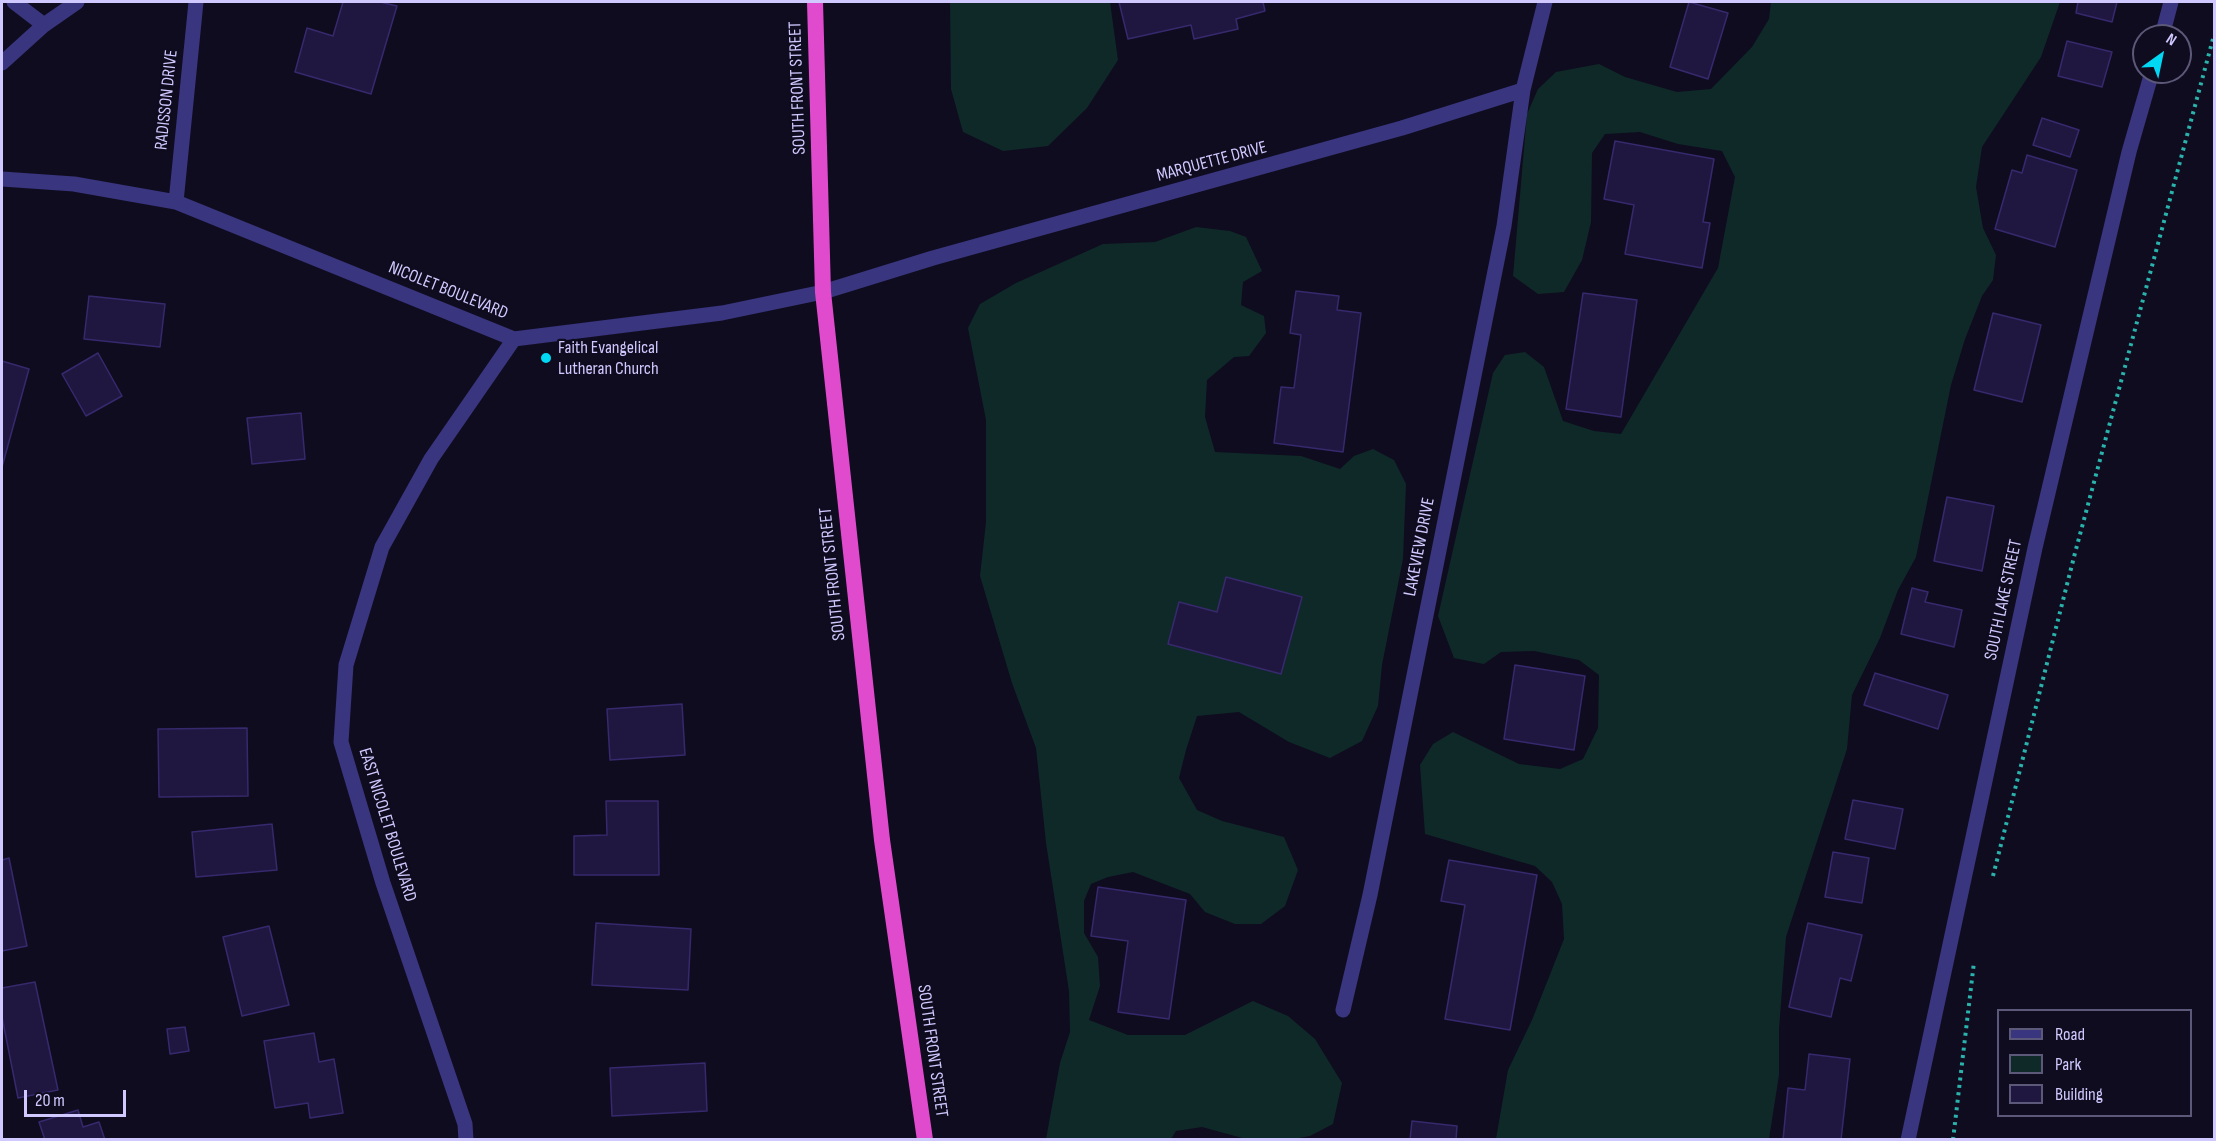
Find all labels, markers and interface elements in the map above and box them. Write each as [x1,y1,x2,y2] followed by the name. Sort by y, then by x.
[785,21,811,155] street label: SOUTH FRONT STREET
[2132,24,2192,84] north arrow
[2162,30,2180,50] text: N
[151,49,183,151] street label: RADISSON DRIVE
[1155,137,1269,187] street label: MARQUETTE DRIVE
[385,257,511,325] street label: NICOLET BOULEVARD
[558,337,659,380] place label: Faith Evangelical Lutheran Church
[539,351,553,365] marker: Faith Evangelical Lutheran Church
[1400,496,1440,598] street label: LAKEVIEW DRIVE
[815,506,851,642] street label: SOUTH FRONT STREET
[1981,538,2027,662] street label: SOUTH LAKE STREET
[353,746,421,904] street label: EAST NICOLET BOULEVARD
[912,983,952,1119] street label: SOUTH FRONT STREET
[1997,1009,2192,1117] legend
[2055,1024,2085,1045] text: Road
[2055,1054,2081,1075] text: Park
[27,1078,129,1116] scale bar
[2055,1084,2103,1105] text: Building
[35,1090,65,1111] text: 20 m

